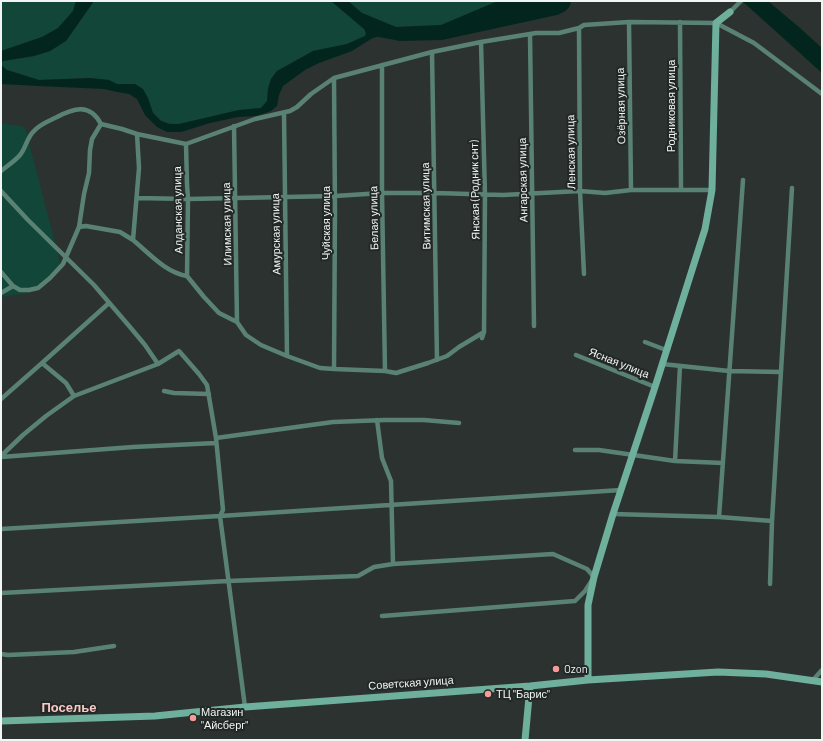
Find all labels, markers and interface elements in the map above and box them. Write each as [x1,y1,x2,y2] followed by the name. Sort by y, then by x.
[664,60,678,152] street label: Родниковая улица
[614,68,628,144] street label: Озёрная улица
[564,115,578,189] street label: Ленская улица
[516,138,530,222] street label: Ангарская улица
[468,140,482,240] street label: Янская (Родник снт)
[419,162,433,250] street label: Витимская улица
[171,166,185,254] street label: Алданская улица
[220,182,234,266] street label: Илимская улица
[319,186,333,260] street label: Чуйская улица
[367,186,381,250] street label: Белая улица
[269,193,283,275] street label: Амурская улица
[587,345,651,381] street label: Ясная улица
[564,662,588,676] place label: Ozon
[551,664,561,674] marker: Ozon
[368,673,454,693] street label: Советская улица
[496,687,550,701] place label: ТЦ "Барис"
[483,689,493,699] marker: ТЦ "Барис"
[41,700,97,716] district label: Поселье
[201,705,248,731] place label: Магазин "Айсберг"
[188,713,198,723] marker: Магазин "Айсберг"

